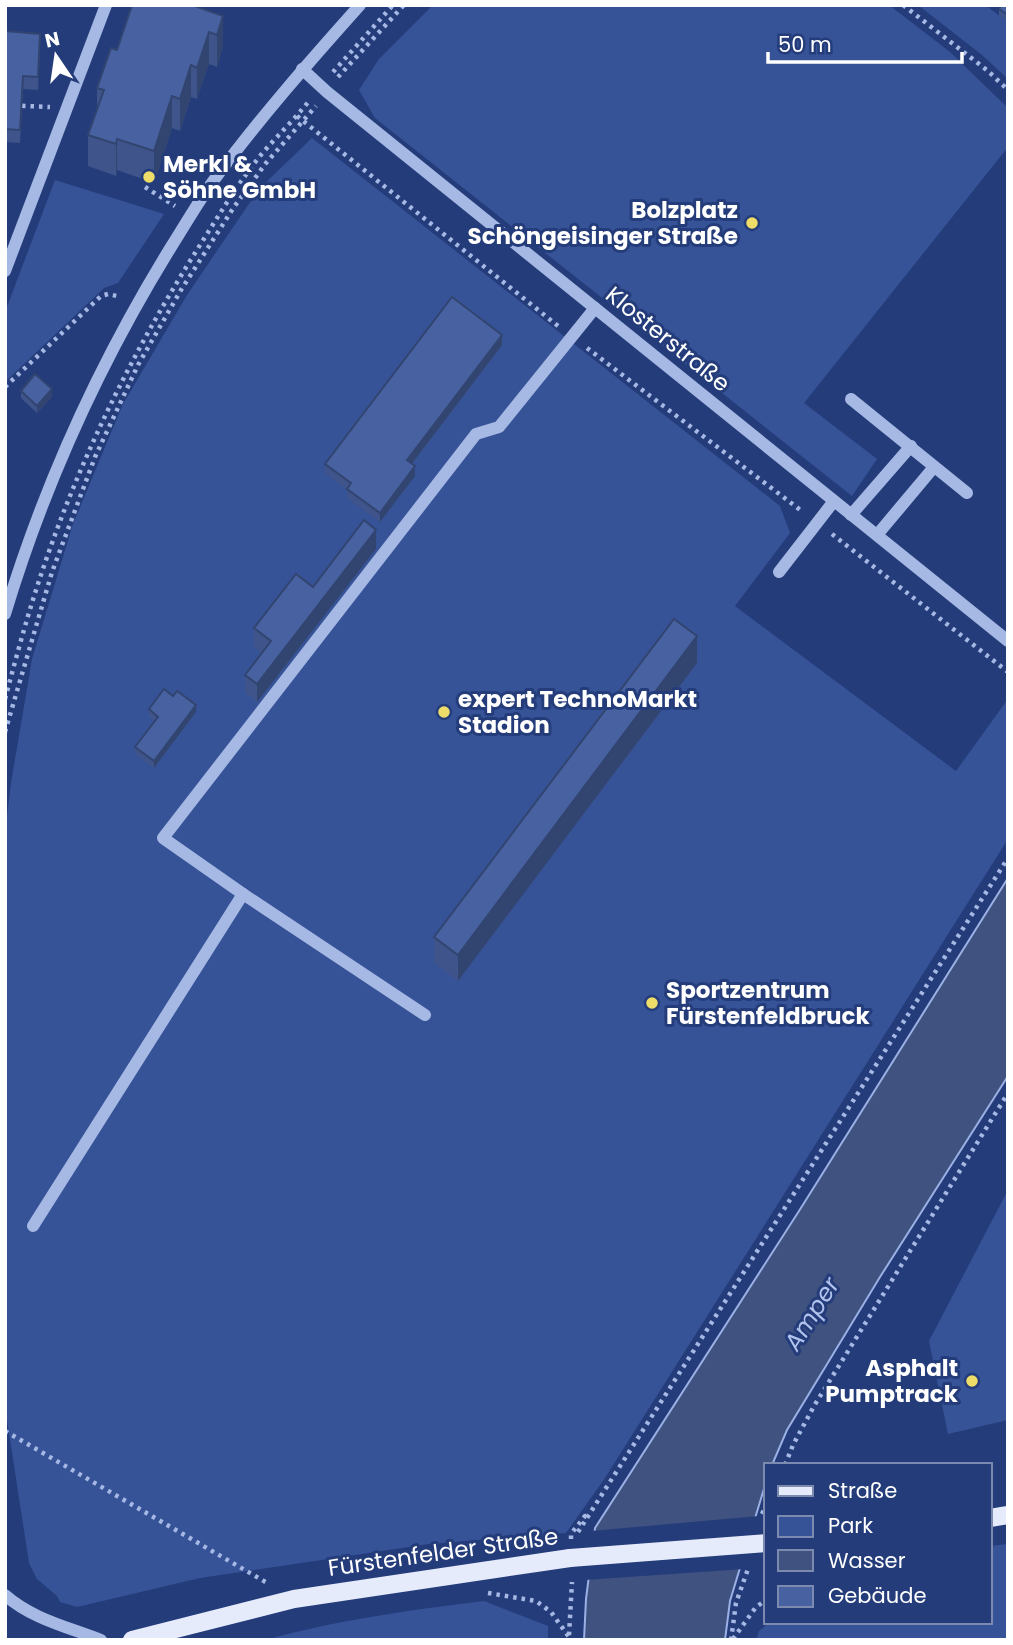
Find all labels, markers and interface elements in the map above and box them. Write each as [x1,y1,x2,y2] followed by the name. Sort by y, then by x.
[21,21,91,91] north arrow
[768,21,962,65] scale bar
[42,25,62,55] text: N
[778,30,832,59] text: 50 m
[163,148,316,206] place label: Merkl & Söhne GmbH
[141,169,157,185] marker: Merkl & Söhne GmbH
[467,194,738,252] place label: Bolzplatz Schöngeisinger Straße
[744,215,760,231] marker: Bolzplatz Schöngeisinger Straße
[599,279,737,399] street label: Klosterstraße
[458,683,697,741] place label: expert TechnoMarkt Stadion
[436,704,452,720] marker: expert TechnoMarkt Stadion
[666,974,870,1032] place label: Sportzentrum Fürstenfeldbruck
[644,995,660,1011] marker: Sportzentrum Fürstenfeldbruck
[776,1270,848,1358] water label: Amper
[825,1352,959,1410] place label: Asphalt Pumptrack
[964,1373,980,1389] marker: Asphalt Pumptrack
[764,1463,992,1624] legend
[828,1476,897,1505] text: Straße
[828,1511,873,1540] text: Park
[326,1520,560,1584] street label: Fürstenfelder Straße
[828,1546,906,1575] text: Wasser
[828,1581,926,1610] text: Gebäude

